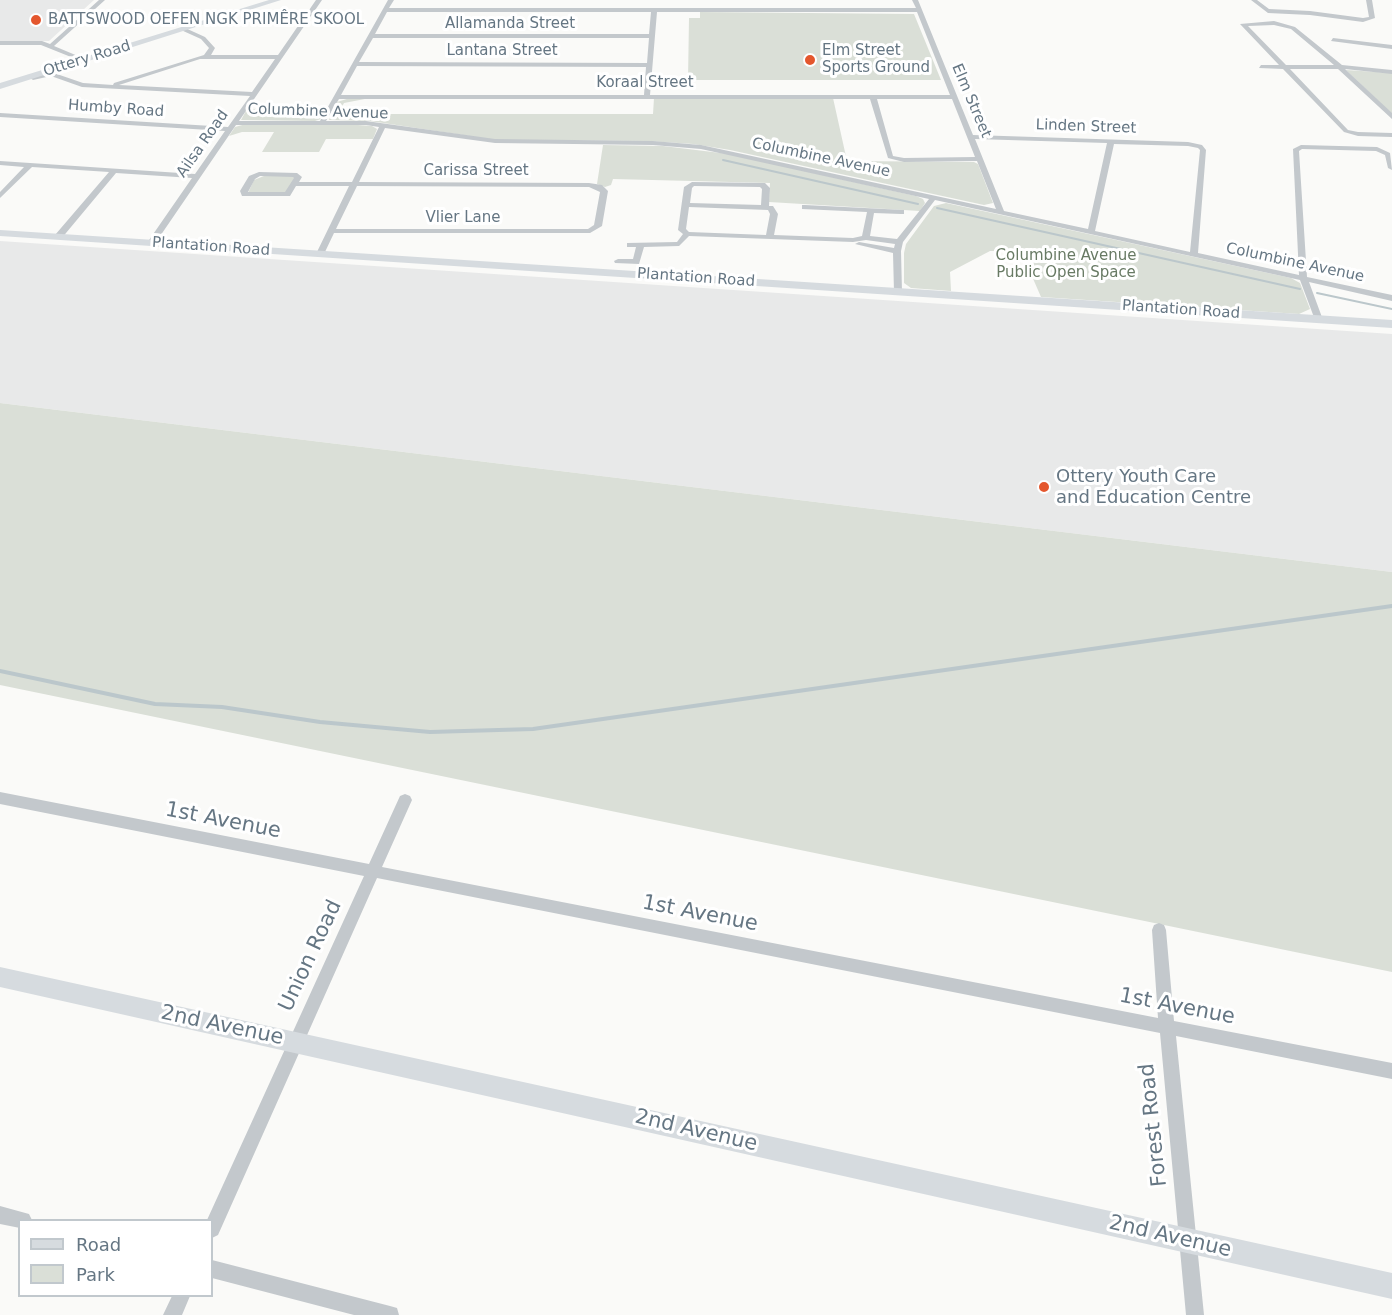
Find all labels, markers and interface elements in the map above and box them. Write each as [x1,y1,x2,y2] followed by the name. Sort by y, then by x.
[48,11,364,29] place label: BATTSWOOD OEFEN NGK PRIMÊRE SKOOL
[29,13,43,27] marker: BATTSWOOD OEFEN NGK PRIMÊRE SKOOL
[445,15,575,33] street label: Allamanda Street
[41,37,133,81] street label: Ottery Road
[446,42,558,60] street label: Lantana Street
[822,42,930,77] place label: Elm Street Sports Ground
[803,53,817,67] marker: Elm Street Sports Ground
[947,61,995,141] street label: Elm Street
[596,74,694,92] street label: Koraal Street
[67,97,165,121] street label: Humby Road
[247,101,389,123] street label: Columbine Avenue
[173,107,233,181] street label: Ailsa Road
[1035,116,1137,138] street label: Linden Street
[750,135,892,181] street label: Columbine Avenue
[423,162,529,180] street label: Carissa Street
[425,209,501,227] street label: Vlier Lane
[151,234,271,260] street label: Plantation Road
[1224,240,1366,286] street label: Columbine Avenue
[996,247,1136,282] park label: Columbine Avenue Public Open Space
[636,265,756,291] street label: Plantation Road
[1121,297,1241,323] street label: Plantation Road
[1056,466,1251,508] place label: Ottery Youth Care and Education Centre
[1037,480,1051,494] marker: Ottery Youth Care and Education Centre
[163,797,283,845] street label: 1st Avenue
[640,890,760,938] street label: 1st Avenue
[274,896,348,1016] street label: Union Road
[1117,983,1237,1031] street label: 1st Avenue
[158,1001,286,1051] street label: 2nd Avenue
[1135,1062,1173,1188] street label: Forest Road
[632,1105,760,1157] street label: 2nd Avenue
[1106,1211,1234,1263] street label: 2nd Avenue
[18,1219,213,1297] legend
[76,1234,121,1255] text: Road
[76,1264,115,1285] text: Park

